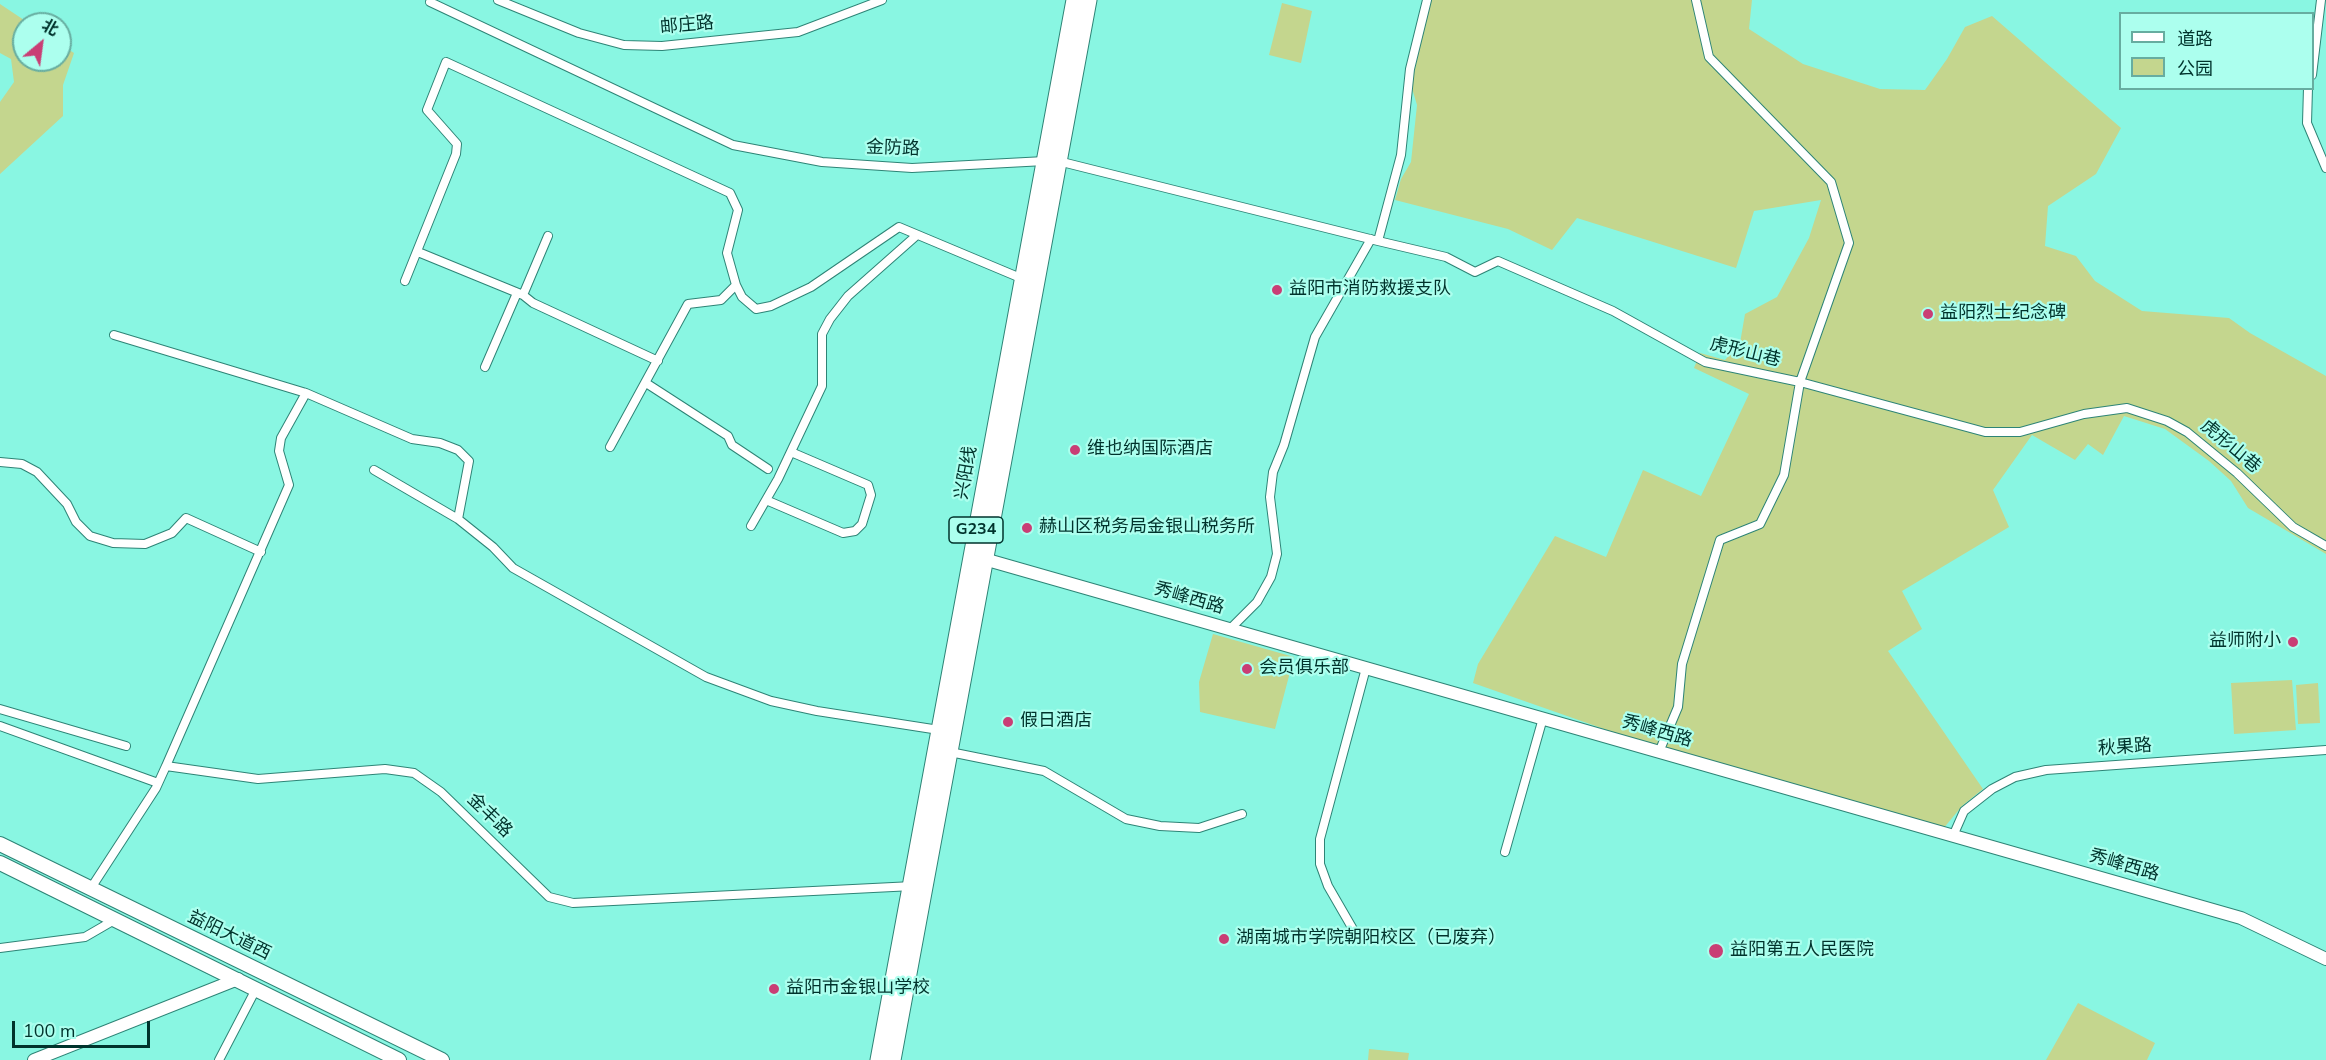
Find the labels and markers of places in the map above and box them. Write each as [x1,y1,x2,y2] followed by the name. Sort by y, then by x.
[1289,279,1451,301] place label: 益阳市消防救援支队
[1270,283,1284,297] marker: 益阳市消防救援支队
[1940,303,2066,325] place label: 益阳烈士纪念碑
[1921,307,1935,321] marker: 益阳烈士纪念碑
[1087,439,1213,461] place label: 维也纳国际酒店
[1068,443,1082,457] marker: 维也纳国际酒店
[1039,517,1255,539] place label: 赫山区税务局金银山税务所
[1020,521,1034,535] marker: 赫山区税务局金银山税务所
[2209,631,2281,653] place label: 益师附小
[2286,635,2300,649] marker: 益师附小
[1259,658,1349,680] place label: 会员俱乐部
[1240,662,1254,676] marker: 会员俱乐部
[1020,711,1092,733] place label: 假日酒店
[1001,715,1015,729] marker: 假日酒店
[1236,928,1506,950] place label: 湖南城市学院朝阳校区（已废弃）
[1217,932,1231,946] marker: 湖南城市学院朝阳校区（已废弃）
[1730,940,1874,962] place label: 益阳第五人民医院
[1707,942,1725,960] marker: 益阳第五人民医院
[786,978,930,1000] place label: 益阳市金银山学校
[767,982,781,996] marker: 益阳市金银山学校

